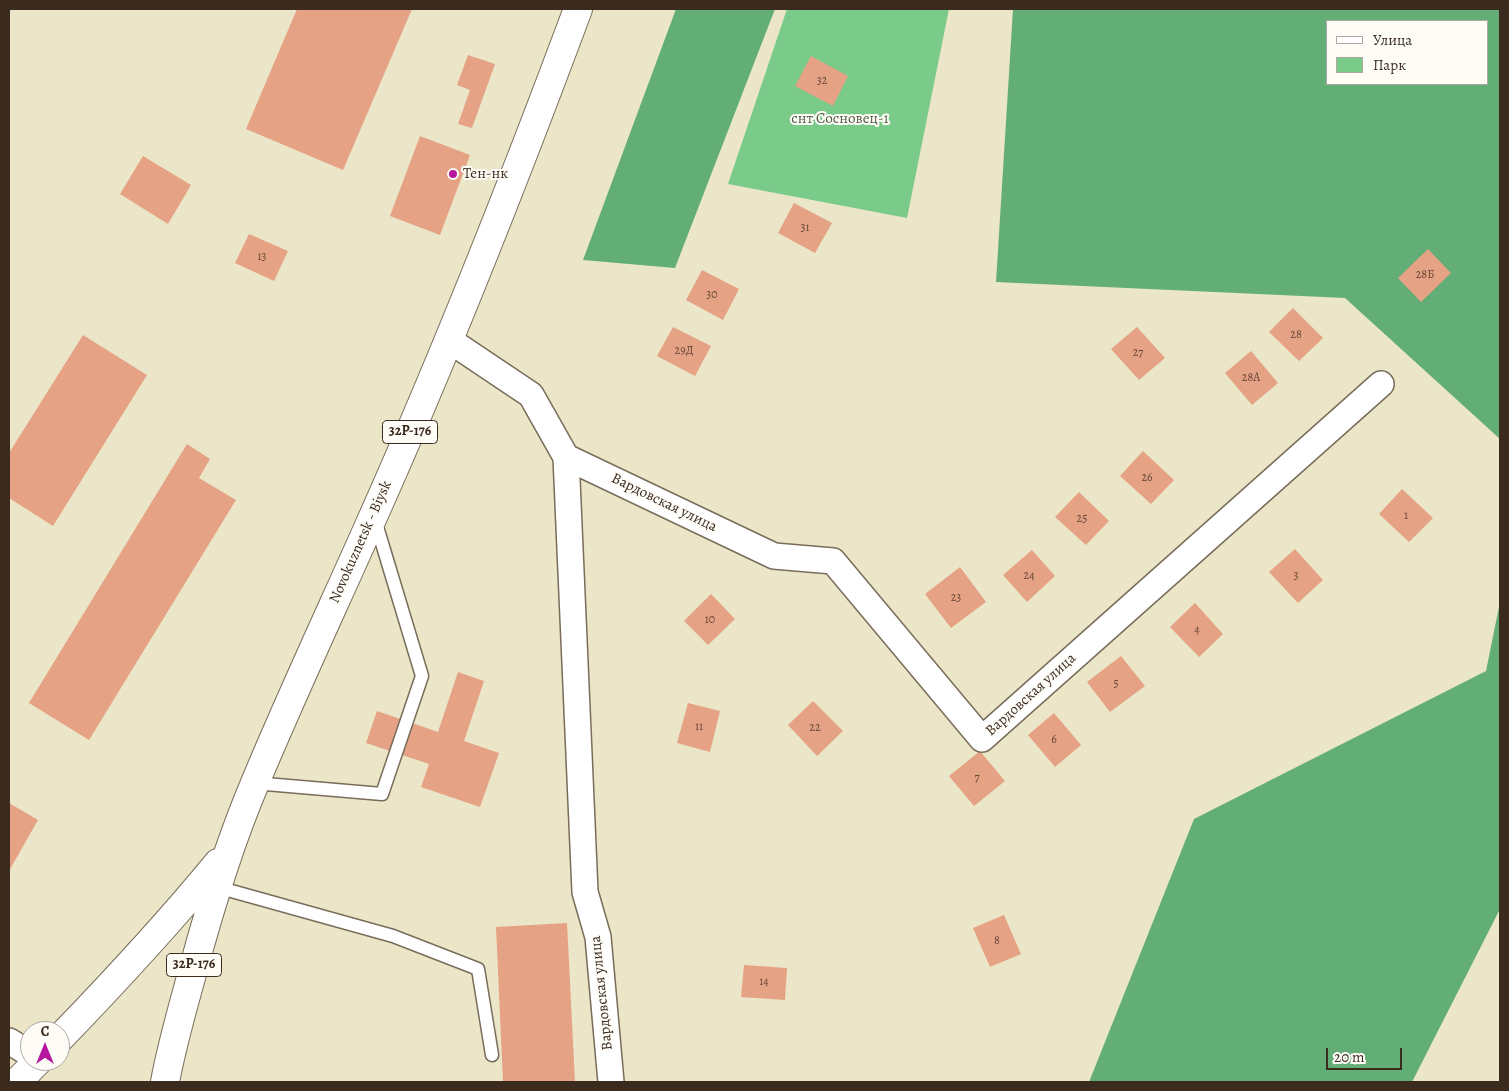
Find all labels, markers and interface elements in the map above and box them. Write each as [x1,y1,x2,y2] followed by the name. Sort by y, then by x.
[1326,20,1489,85] legend
[1373,30,1412,50] text: Улица
[1373,55,1406,75] text: Парк
[817,74,827,88] house number: 32
[791,110,889,128] park label: снт Сосновец-1
[463,165,508,183] place label: Тен-нк
[447,168,459,180] marker: Тен-нк
[800,221,810,235] house number: 31
[257,250,267,264] house number: 13
[1416,268,1434,282] house number: 28Б
[706,288,718,302] house number: 30
[1290,328,1302,342] house number: 28
[675,344,693,358] house number: 29Д
[1133,346,1143,360] house number: 27
[1242,371,1260,385] house number: 28А
[382,421,438,444] road number: 32Р-176
[608,470,720,536] street label: Вардовская улица
[1141,471,1153,485] house number: 26
[326,478,396,606] street label: Novokuznetsk - Biysk
[1404,509,1408,523] house number: 1
[1077,512,1087,526] house number: 25
[1023,569,1035,583] house number: 24
[1294,569,1298,583] house number: 3
[951,591,961,605] house number: 23
[705,613,715,627] house number: 10
[1194,623,1200,637] house number: 4
[982,650,1080,740] street label: Вардовская улица
[1113,677,1119,691] house number: 5
[695,720,703,734] house number: 11
[809,721,821,735] house number: 22
[1051,733,1057,747] house number: 6
[974,771,980,785] house number: 7
[994,934,1000,948] house number: 8
[587,935,617,1051] street label: Вардовская улица
[166,954,222,976] road number: 32Р-176
[759,975,769,989] house number: 14
[20,1021,70,1071] north arrow
[41,1022,49,1041] text: С
[1329,1038,1405,1070] scale bar
[1334,1047,1365,1067] text: 20 m

